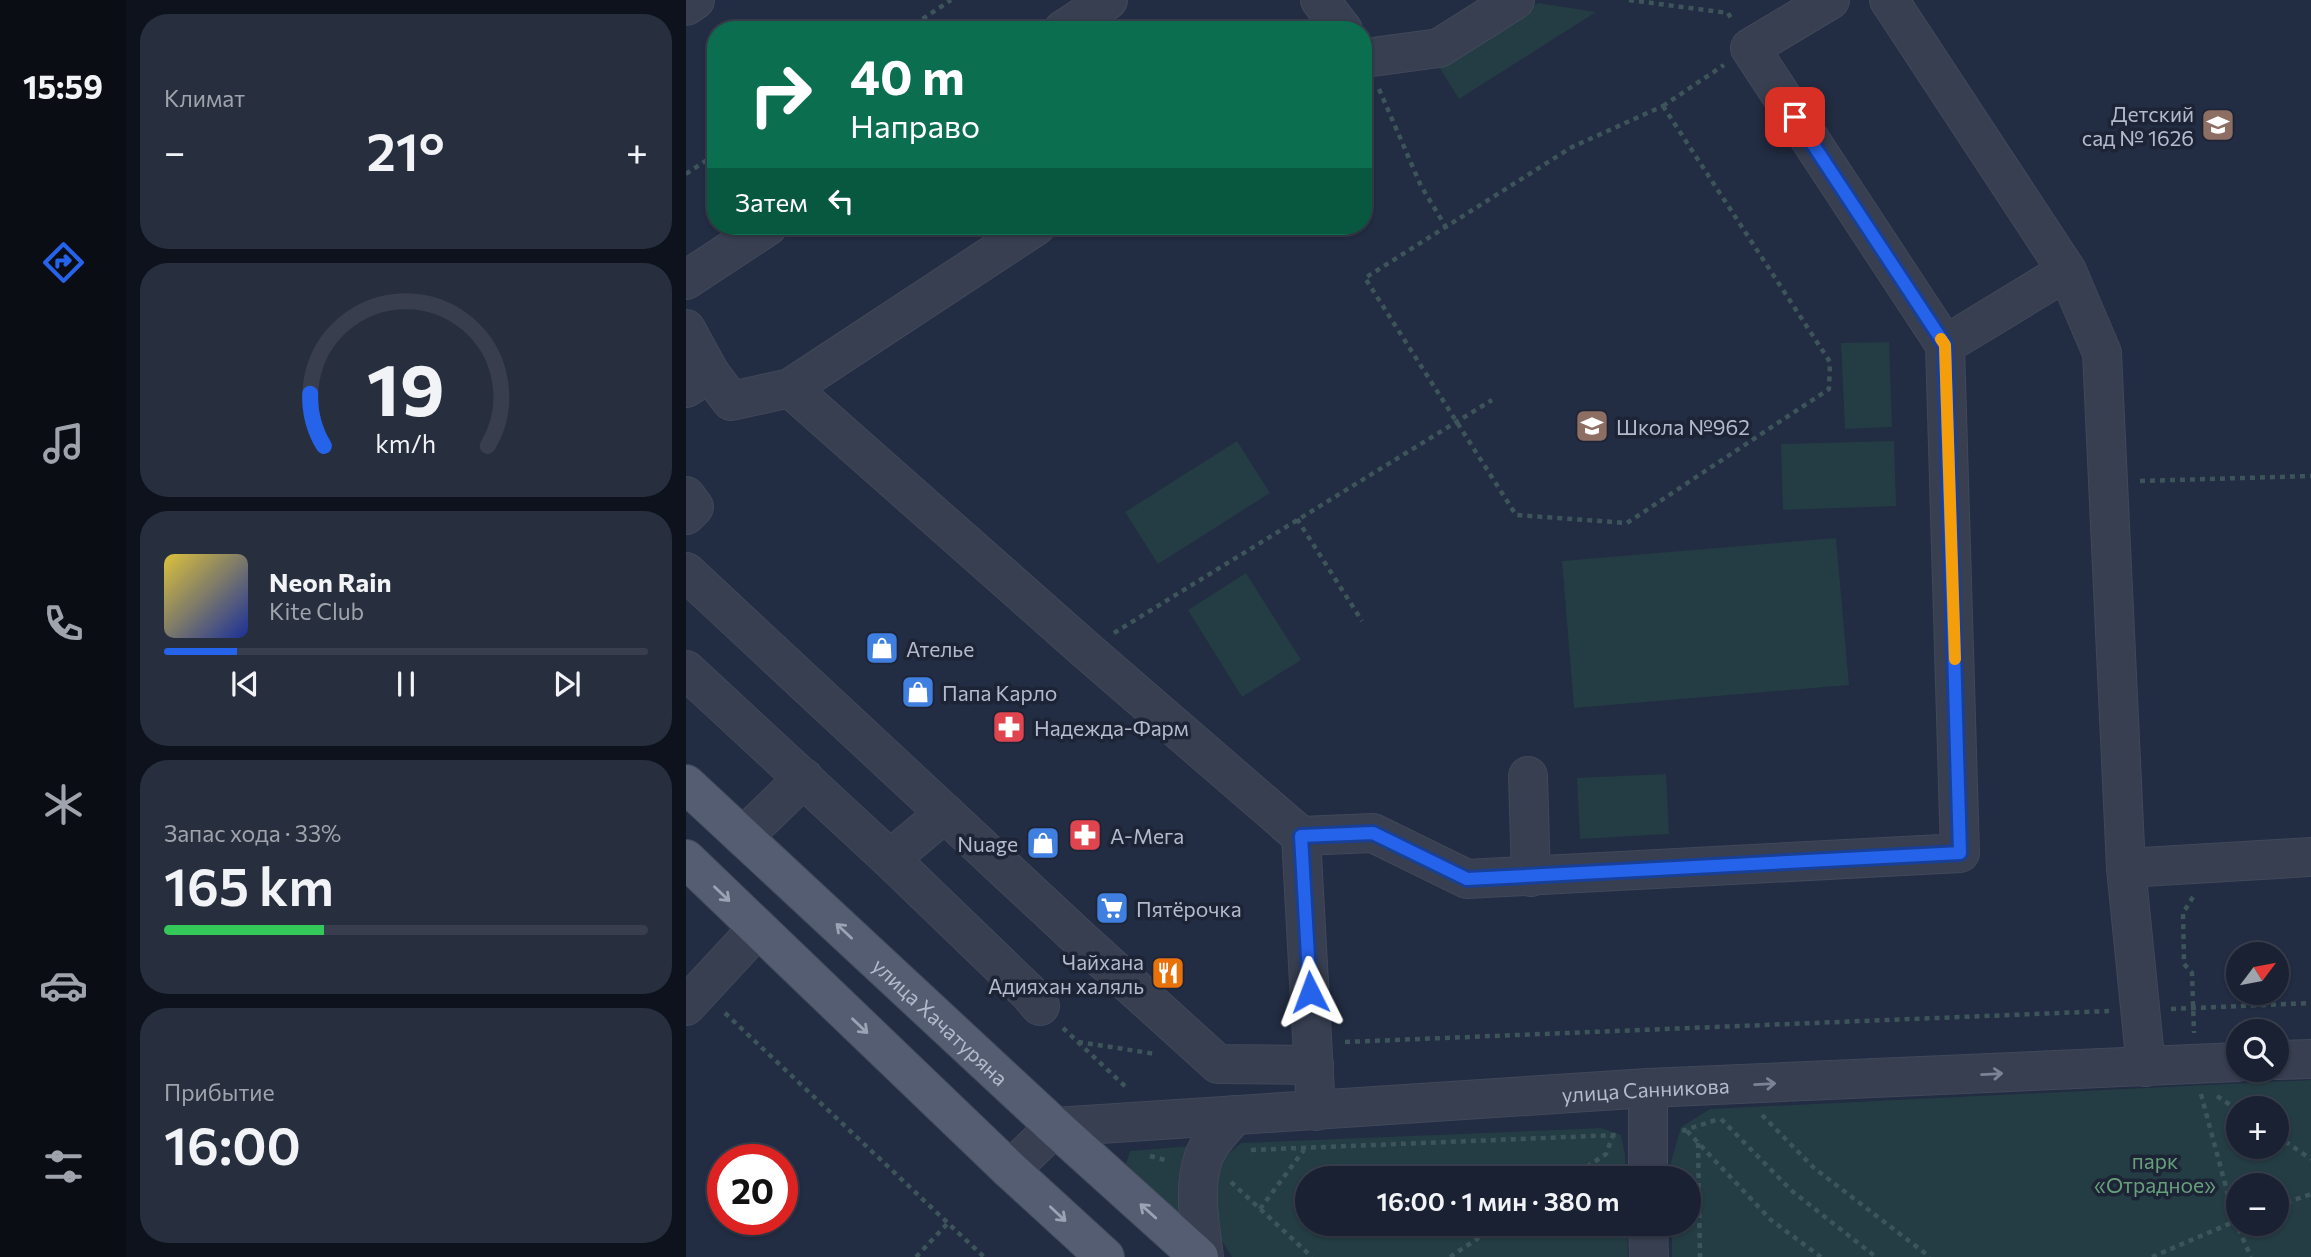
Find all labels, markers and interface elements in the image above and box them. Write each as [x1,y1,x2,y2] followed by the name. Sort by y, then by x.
[850,45,965,105] text: 40 m
[735,49,826,140] icon: right
[23,66,103,106] text: 15:59
[164,84,245,112] text: Климат
[1765,87,1825,147] pin
[1776,98,1814,136] icon: arrive
[2082,101,2194,150] place label: Детский сад № 1626
[850,105,980,145] text: Направо
[2199,106,2237,144] school or university icon: Детский сад № 1626
[366,118,445,182] text: 21°
[164,127,186,174] text: −
[626,127,648,174] text: +
[822,182,860,220] icon: left
[735,186,808,217] text: Затем
[39,238,88,287] icon: directions
[367,342,445,431] text: 19
[1573,407,1611,445] school or university icon: Школа №962
[1616,414,1750,439] place label: Школа №962
[39,419,88,468] icon: music
[376,428,436,458] text: km/h
[269,566,392,597] text: Neon Rain
[269,597,364,625] text: Kite Club
[39,599,88,648] icon: phone
[863,629,901,667] shop icon: Ателье
[906,636,974,661] place label: Ателье
[226,665,264,703] icon: previous
[387,665,425,703] icon: pause
[548,665,586,703] icon: next
[899,673,937,711] shop icon: Папа Карло
[942,680,1057,705] place label: Папа Карло
[990,708,1028,746] pharmacy icon: Надежда-Фарм
[1034,715,1189,740] place label: Надежда-Фарм
[39,780,88,829] icon: climate
[1066,816,1104,854] pharmacy icon: А-Мега
[164,819,341,847] text: Запас хода · 33%
[1110,823,1184,848] place label: А-Мега
[1024,824,1062,862] shop icon: Nuage
[957,831,1018,856] place label: Nuage
[164,853,334,917] text: 165 km
[713,885,730,902] one-way arrow
[1093,889,1131,927] supermarket icon: Пятёрочка
[1136,896,1242,921] place label: Пятёрочка
[836,922,853,939] one-way arrow
[2226,942,2289,1004] north arrow
[2226,942,2289,1236] map controls
[988,949,1144,998] place label: Чайхана Адияхан халяль
[868,952,1014,1090] street label: улица Хачатуряна
[1149,954,1187,992] restaurant icon: Чайхана Адияхан халяль
[1273,955,1347,1029] position arrow
[39,961,88,1010] icon: car
[851,1018,868,1035] one-way arrow
[2226,1019,2289,1082] button: search
[1981,1067,2004,1080] one-way arrow
[1561,1072,1730,1106] street label: улица Санникова
[164,1078,275,1106] text: Прибытие
[1753,1078,1776,1091] one-way arrow
[2226,1096,2289,1159] button: +
[164,1112,301,1176] text: 16:00
[39,1142,88,1191] icon: filters
[707,1144,798,1235] speed limit sign: 20
[2094,1148,2216,1197] park label: парк «Отрадное»
[2226,1173,2289,1236] button: −
[1376,1185,1620,1216] text: 16:00 · 1 мин · 380 m
[1139,1203,1157,1219] one-way arrow
[1049,1205,1066,1222] one-way arrow

